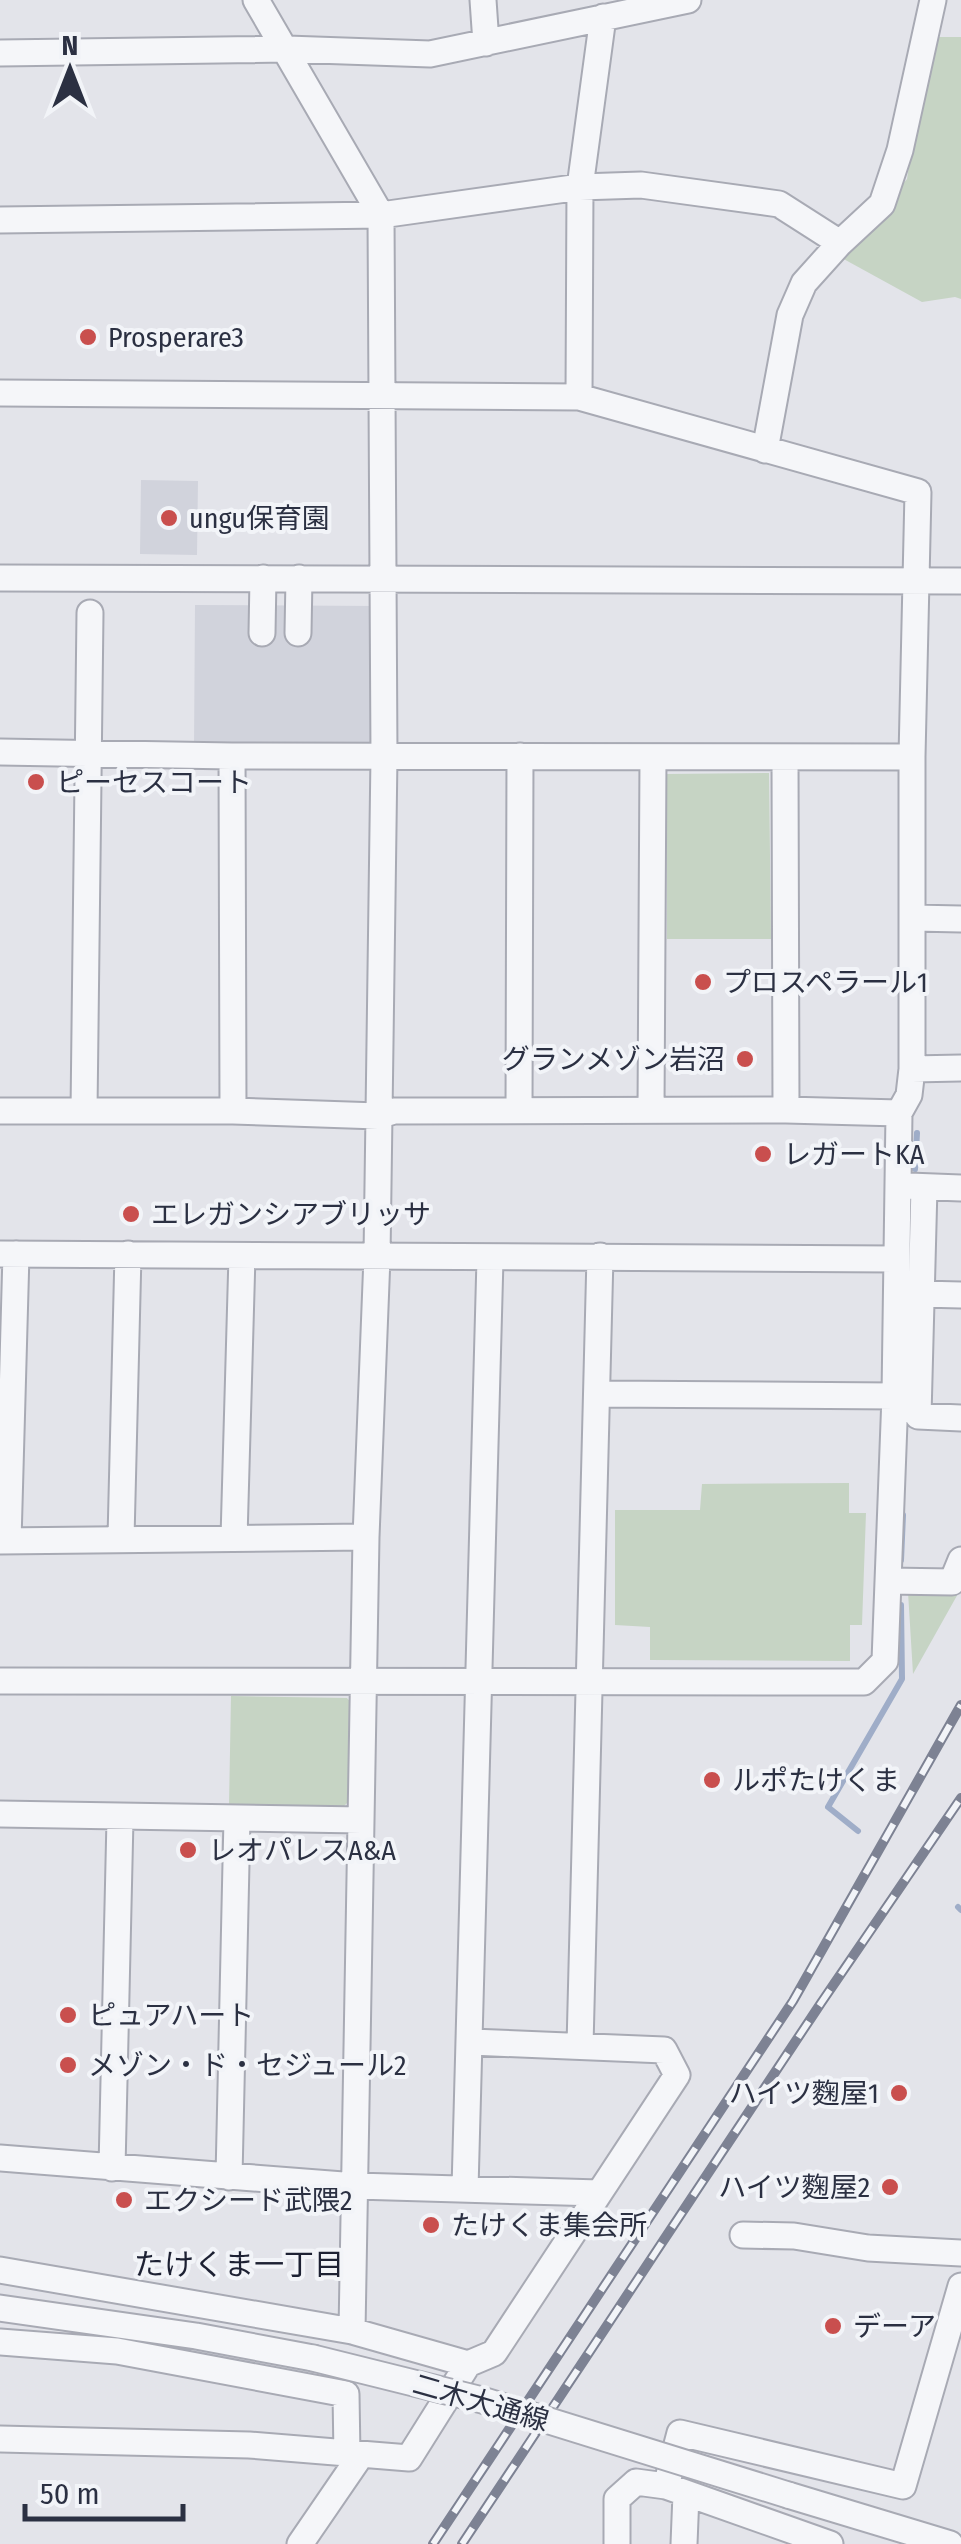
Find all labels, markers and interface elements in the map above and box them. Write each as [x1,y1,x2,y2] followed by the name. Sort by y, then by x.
[20,20,120,120] north arrow
[62,29,78,62] text: N
[108,321,244,354] place label: Prosperare3
[77,326,99,348] marker: Prosperare3
[189,502,330,535] place label: ungu保育園
[158,507,180,529] marker: ungu保育園
[56,766,252,799] place label: ピーセスコート
[25,771,47,793] marker: ピーセスコート
[723,966,928,999] place label: プロスペラール1
[692,971,714,993] marker: プロスペラール1
[502,1043,725,1076] place label: グランメゾン岩沼
[734,1048,756,1070] marker: グランメゾン岩沼
[783,1138,925,1171] place label: レガートKA
[752,1143,774,1165] marker: レガートKA
[151,1198,431,1231] place label: エレガンシアブリッサ
[120,1203,142,1225] marker: エレガンシアブリッサ
[732,1764,900,1797] place label: ルポたけくま
[701,1769,723,1791] marker: ルポたけくま
[208,1834,396,1867] place label: レオパレスA&A
[177,1839,199,1861] marker: レオパレスA&A
[88,1999,254,2032] place label: ピュアハート
[57,2004,79,2026] marker: ピュアハート
[88,2049,406,2082] place label: メゾン・ド・セジュール2
[57,2054,79,2076] marker: メゾン・ド・セジュール2
[729,2077,879,2110] place label: ハイツ麴屋1
[888,2082,910,2104] marker: ハイツ麴屋1
[718,2171,870,2204] place label: ハイツ麴屋2
[879,2176,901,2198] marker: ハイツ麴屋2
[144,2184,352,2217] place label: エクシード武隈2
[113,2189,135,2211] marker: エクシード武隈2
[451,2209,647,2242] place label: たけくま集会所
[420,2214,442,2236] marker: たけくま集会所
[134,2247,344,2283] district label: たけくま一丁目
[853,2310,936,2343] place label: デーア
[822,2315,844,2337] marker: デーア
[409,2367,553,2438] street label: 二木大通線
[25,2459,182,2521] scale bar
[40,2476,100,2512] text: 50 m

